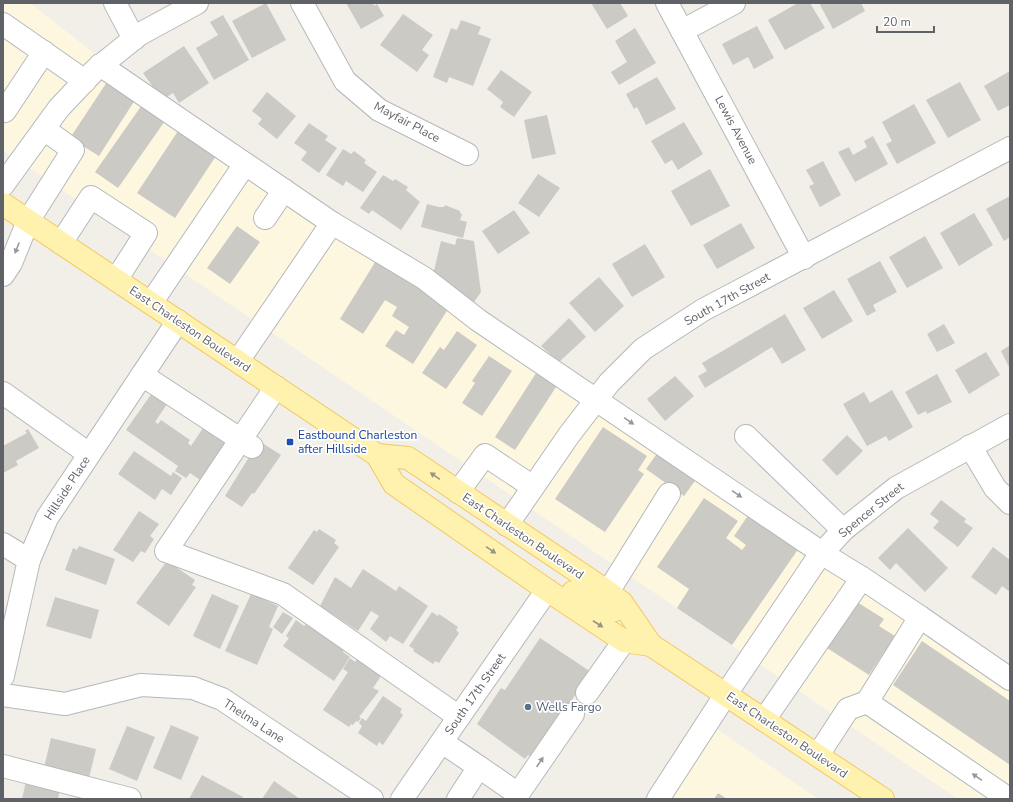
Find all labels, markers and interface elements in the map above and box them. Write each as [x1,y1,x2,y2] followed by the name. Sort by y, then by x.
[877,8,934,34] scale bar
[883,14,911,30] text: 20 m
[711,93,761,167] street label: Lewis Avenue
[371,98,443,146] street label: Mayfair Place
[14,243,20,255] one-way arrow
[681,268,774,329] street label: South 17th Street
[126,282,254,376] street label: East Charleston Boulevard
[624,417,635,425] one-way arrow
[298,427,417,457] place label: Eastbound Charleston after Hillside
[285,437,295,447] marker: Eastbound Charleston after Hillside
[40,453,94,523] street label: Hillside Place
[430,472,440,480] one-way arrow
[835,478,908,541] street label: Spencer Street
[459,489,587,583] street label: East Charleston Boulevard
[732,490,742,498] one-way arrow
[486,546,496,554] one-way arrow
[592,620,604,627] one-way arrow
[441,649,510,738] street label: South 17th Street
[723,688,851,782] street label: East Charleston Boulevard
[220,695,288,747] street label: Thelma Lane
[536,699,602,715] place label: Wells Fargo
[523,702,533,712] marker: Wells Fargo
[536,757,544,767] one-way arrow
[972,773,982,781] one-way arrow

